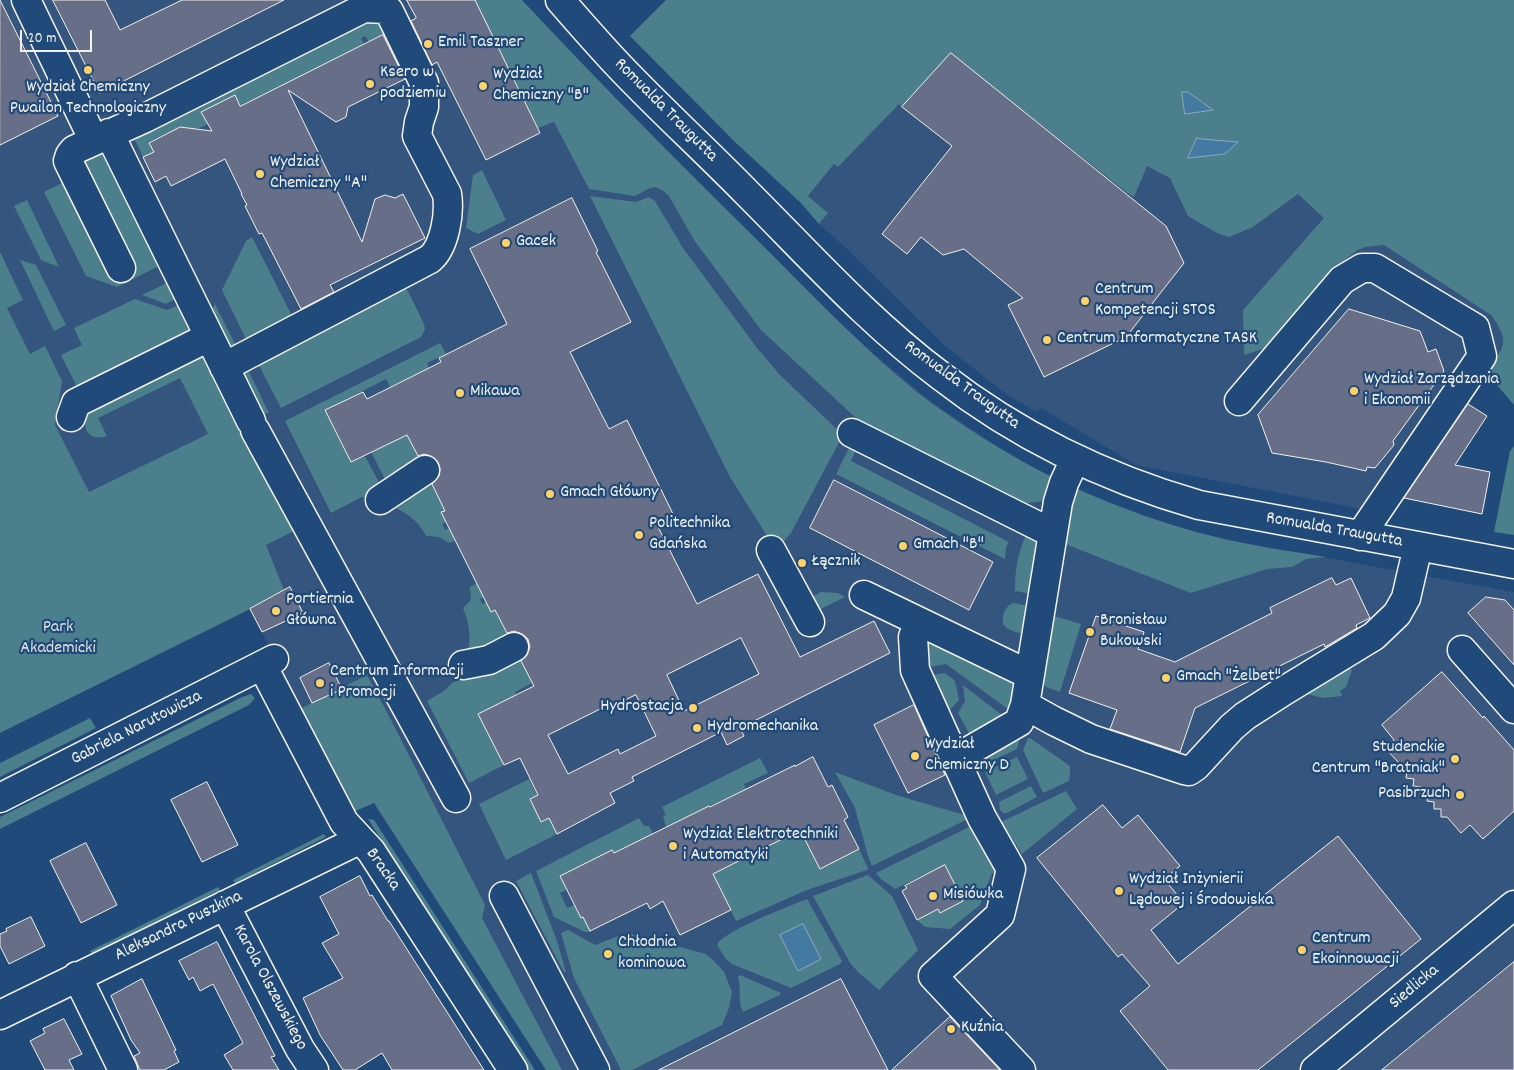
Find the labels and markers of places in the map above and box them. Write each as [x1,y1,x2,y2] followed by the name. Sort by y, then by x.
[438,33,523,55] place label: Emil Taszner
[422,38,434,50] marker: Emil Taszner
[380,63,446,106] place label: Ksero w podziemiu
[82,64,94,76] marker: Wydział Chemiczny Pwailon Technologiczny
[493,65,589,108] place label: Wydział Chemiczny "B"
[10,78,166,120] place label: Wydział Chemiczny Pwailon Technologiczny
[364,78,376,90] marker: Ksero w podziemiu
[477,80,489,92] marker: Wydział Chemiczny "B"
[270,153,367,195] place label: Wydział Chemiczny "A"
[254,168,266,180] marker: Wydział Chemiczny "A"
[516,232,556,254] place label: Gacek
[500,237,512,249] marker: Gacek
[1095,280,1216,322] place label: Centrum Kompetencji STOS
[1079,295,1091,307] marker: Centrum Kompetencji STOS
[1057,329,1257,351] place label: Centrum Informatyczne TASK
[1041,334,1053,346] marker: Centrum Informatyczne TASK
[1364,370,1499,412] place label: Wydział Zarządzania i Ekonomii
[470,382,520,404] place label: Mikawa
[1348,385,1360,397] marker: Wydział Zarządzania i Ekonomii
[454,387,466,399] marker: Mikawa
[560,483,658,505] place label: Gmach Główny
[544,488,556,500] marker: Gmach Główny
[649,514,730,556] place label: Politechnika Gdańska
[633,529,645,541] marker: Politechnika Gdańska
[913,535,984,557] place label: Gmach "B"
[897,540,909,552] marker: Gmach "B"
[812,552,861,574] place label: Łącznik
[796,557,808,569] marker: Łącznik
[286,590,353,632] place label: Portiernia Główna
[270,605,282,617] marker: Portiernia Główna
[1100,611,1167,654] place label: Bronisław Bukowski
[1084,626,1096,638] marker: Bronisław Bukowski
[330,662,464,704] place label: Centrum Informacji i Promocji
[1176,667,1281,689] place label: Gmach "Żelbet"
[1160,672,1172,684] marker: Gmach "Żelbet"
[314,677,326,689] marker: Centrum Informacji i Promocji
[600,697,683,719] place label: Hydrostacja
[687,702,699,714] marker: Hydrostacja
[707,717,818,739] place label: Hydromechanika
[691,722,703,734] marker: Hydromechanika
[925,735,1009,778] place label: Wydział Chemiczny D
[1312,738,1445,781] place label: Studenckie Centrum "Bratniak"
[909,750,921,762] marker: Wydział Chemiczny D
[1449,753,1461,765] marker: Studenckie Centrum "Bratniak"
[1378,784,1450,806] place label: Pasibrzuch
[1454,789,1466,801] marker: Pasibrzuch
[683,825,838,868] place label: Wydział Elektrotechniki i Automatyki
[667,840,679,852] marker: Wydział Elektrotechniki i Automatyki
[1129,870,1273,912] place label: Wydział Inżynierii Lądowej i Środowiska
[943,885,1003,907] place label: Misiówka
[1113,885,1125,897] marker: Wydział Inżynierii Lądowej i Środowiska
[927,890,939,902] marker: Misiówka
[1312,929,1399,972] place label: Centrum Ekoinnowacji
[618,933,685,976] place label: Chłodnia kominowa
[1296,944,1308,956] marker: Centrum Ekoinnowacji
[602,948,614,960] marker: Chłodnia kominowa
[961,1018,1003,1040] place label: Kuźnia
[945,1023,957,1035] marker: Kuźnia

